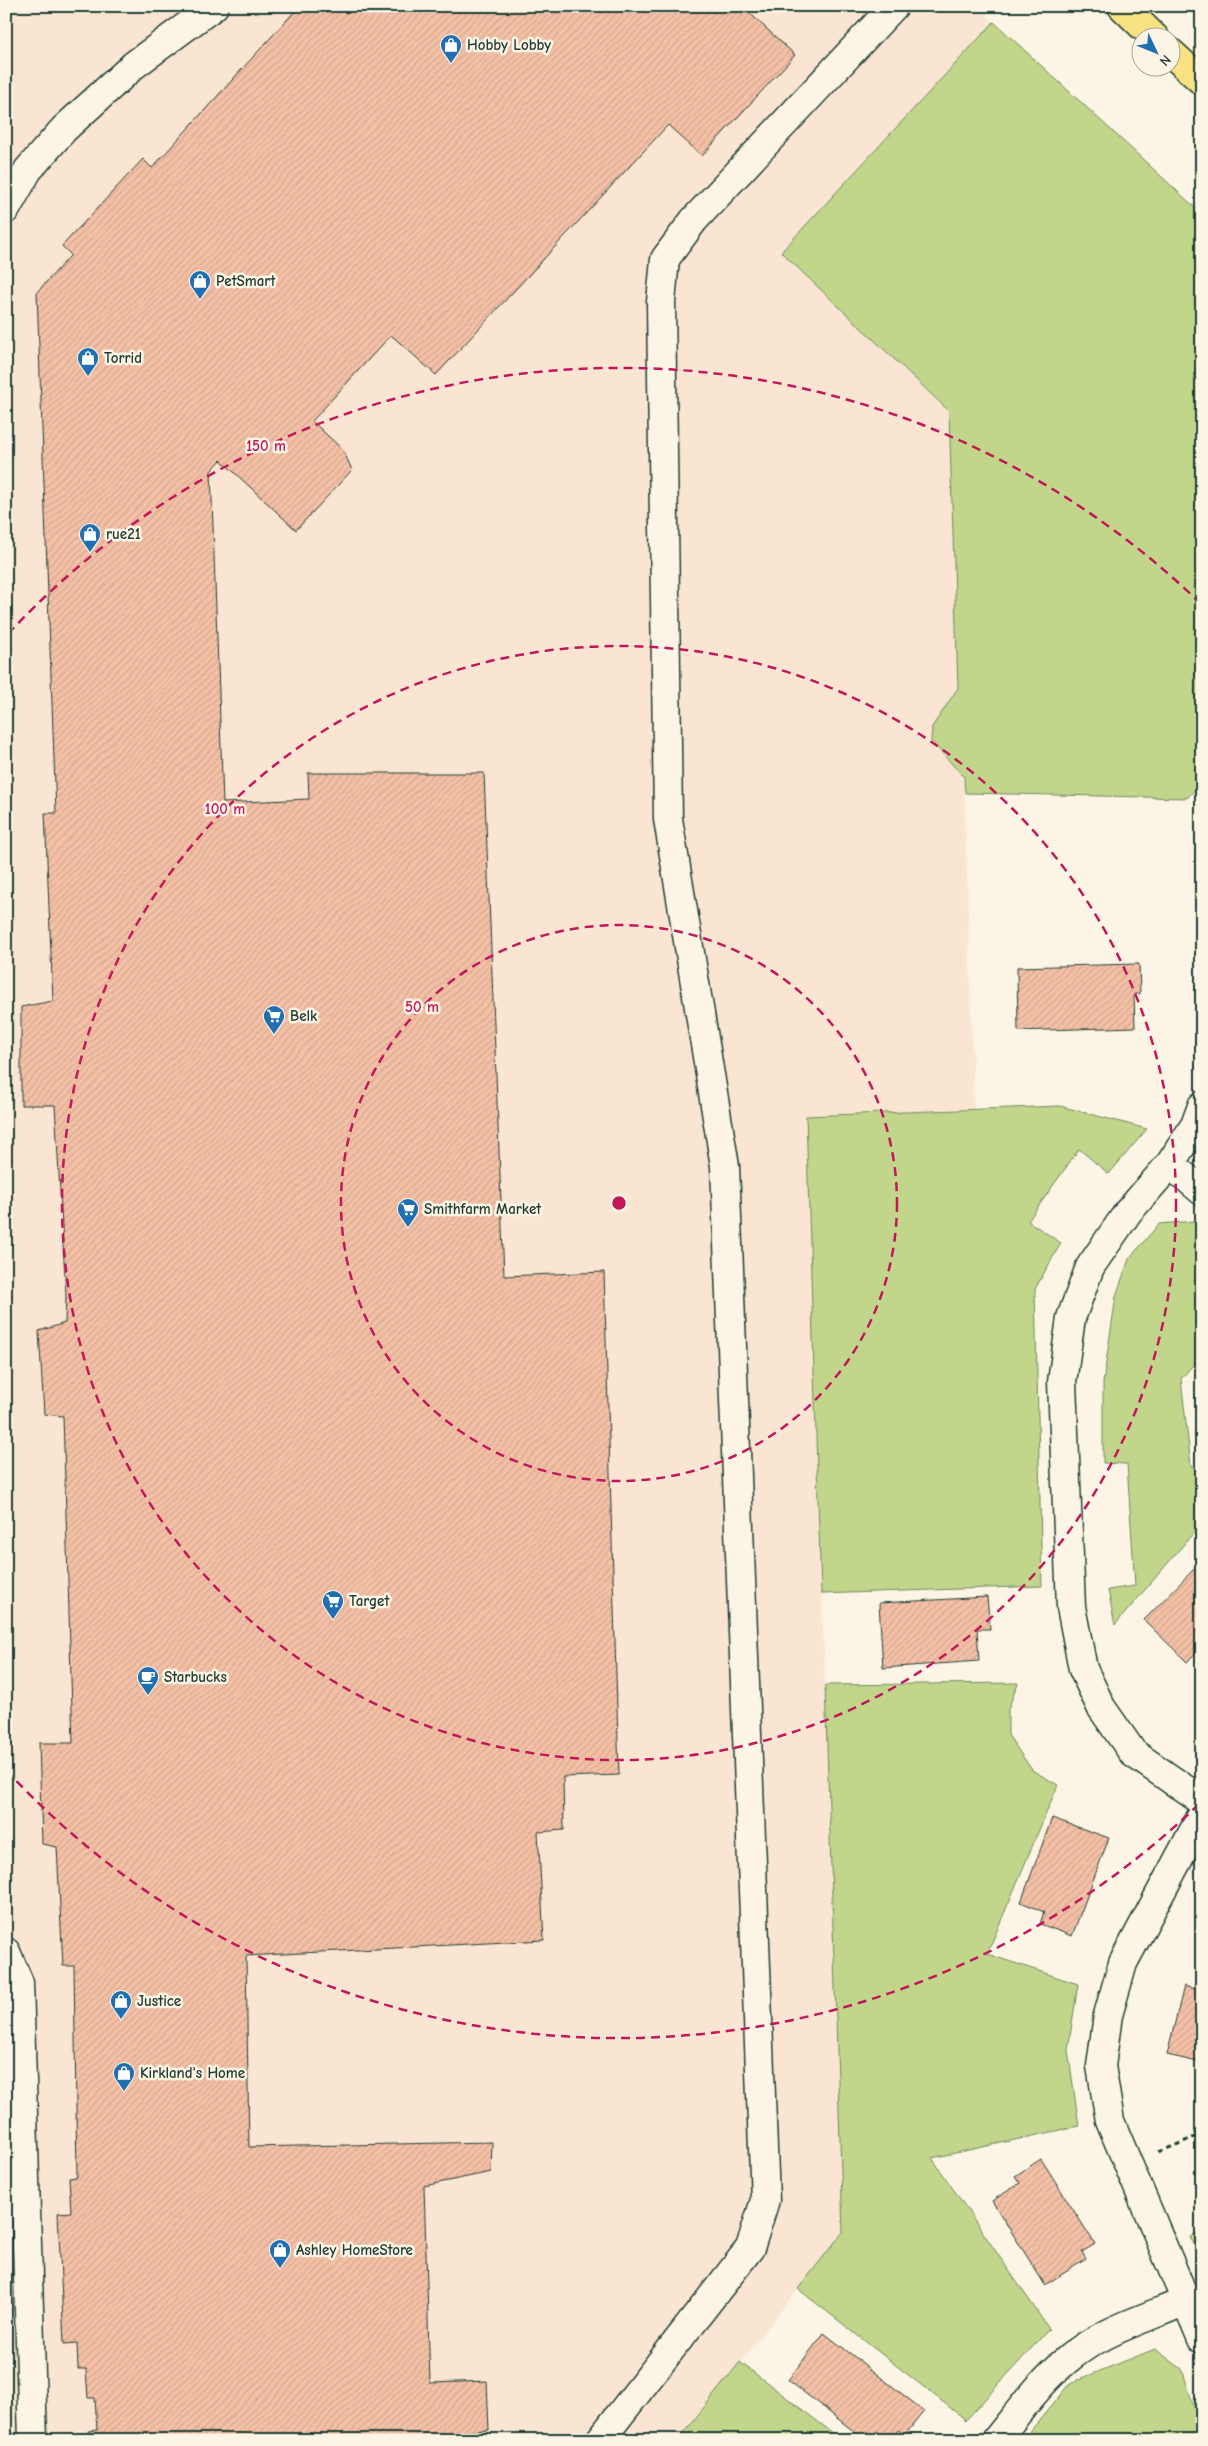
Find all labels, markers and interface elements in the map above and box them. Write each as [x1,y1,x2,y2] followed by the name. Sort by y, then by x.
[1130,28,1180,78] north arrow
[439,33,463,64] shop icon: Hobby Lobby
[467,36,551,54] place label: Hobby Lobby
[1156,51,1174,70] text: N
[188,269,212,300] shop icon: PetSmart
[216,272,276,290] place label: PetSmart
[76,346,100,377] shop icon: Torrid
[104,349,142,367] place label: Torrid
[246,437,286,455] text: 150 m
[78,522,102,553] shop icon: rue21
[106,525,141,543] place label: rue21
[205,800,245,818] text: 100 m
[405,998,439,1016] text: 50 m
[262,1004,286,1035] supermarket icon: Belk
[290,1007,318,1025] place label: Belk
[610,1194,628,1212] centre of rings
[396,1197,420,1228] supermarket icon: Smithfarm Market
[424,1200,542,1218] place label: Smithfarm Market
[321,1589,345,1620] supermarket icon: Target
[349,1592,390,1610] place label: Target
[136,1665,160,1696] cafe icon: Starbucks
[164,1668,227,1686] place label: Starbucks
[109,1989,133,2020] shop icon: Justice
[137,1992,181,2010] place label: Justice
[112,2061,136,2092] shop icon: Kirkland's Home
[140,2064,245,2082] place label: Kirkland's Home
[268,2238,292,2269] shop icon: Ashley HomeStore
[296,2241,413,2259] place label: Ashley HomeStore

